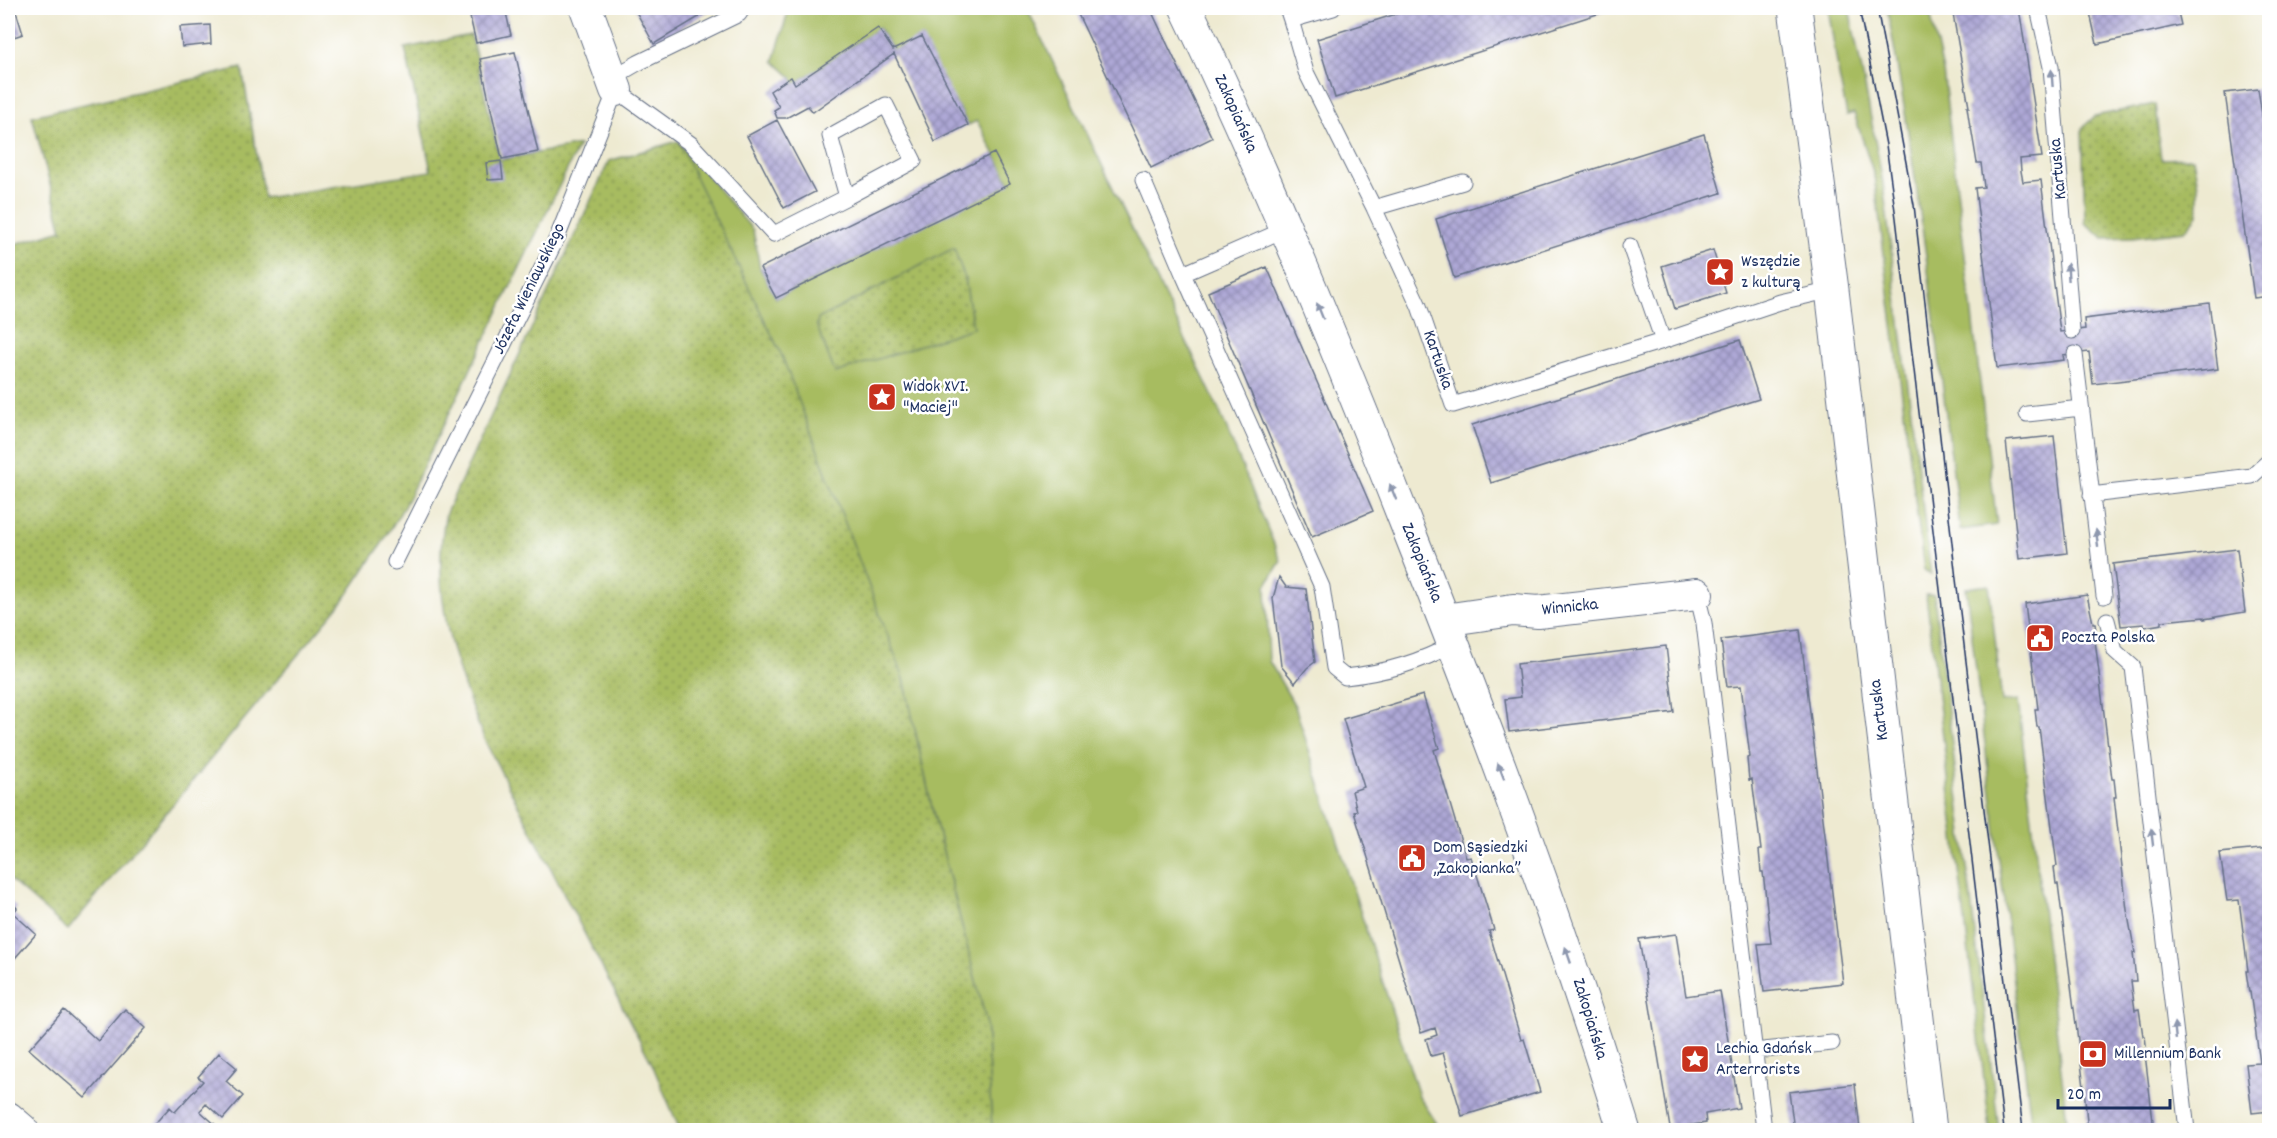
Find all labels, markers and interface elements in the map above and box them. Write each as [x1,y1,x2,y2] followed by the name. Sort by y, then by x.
[2047,68,2056,87] one-way arrow
[1207,71,1264,158] street label: Zakopiańska
[2044,137,2074,201] street label: Kartuska
[487,219,573,359] street label: Józefa Wieniawskiego
[1741,250,1800,296] place label: Wszędzie z kulturą
[1704,256,1736,288] place icon: Wszędzie z kulturą
[2063,263,2072,282] one-way arrow
[1315,302,1324,320] one-way arrow
[1415,327,1459,394] street label: Kartuska
[903,375,968,421] place label: Widok XVI. "Maciej"
[866,381,898,413] place icon: Widok XVI. "Maciej"
[1388,482,1398,500] one-way arrow
[1394,520,1448,607] street label: Zakopiańska
[2092,528,2102,547] one-way arrow
[1541,593,1600,623] street label: Winnicka
[2024,622,2056,654] public building icon: Poczta Polska
[2061,626,2155,651] place label: Poczta Polska
[1864,678,1896,742] street label: Kartuska
[1496,762,1506,780] one-way arrow
[2147,828,2157,847] one-way arrow
[1433,836,1527,882] place label: Dom Sąsiedzki „Zakopianka”
[1396,842,1428,874] public building icon: Dom Sąsiedzki „Zakopianka”
[1563,945,1573,963] one-way arrow
[1565,975,1613,1063] street label: Zakopiańska
[2170,1021,2180,1040] one-way arrow
[1716,1037,1812,1083] place label: Lechia Gdańsk Arterrorists
[2077,1038,2109,1070] bank icon: Millennium Bank
[2114,1042,2221,1067] place label: Millennium Bank
[1679,1043,1711,1075] place icon: Lechia Gdańsk Arterrorists
[2058,1072,2170,1110] scale bar
[2067,1083,2101,1108] text: 20 m

